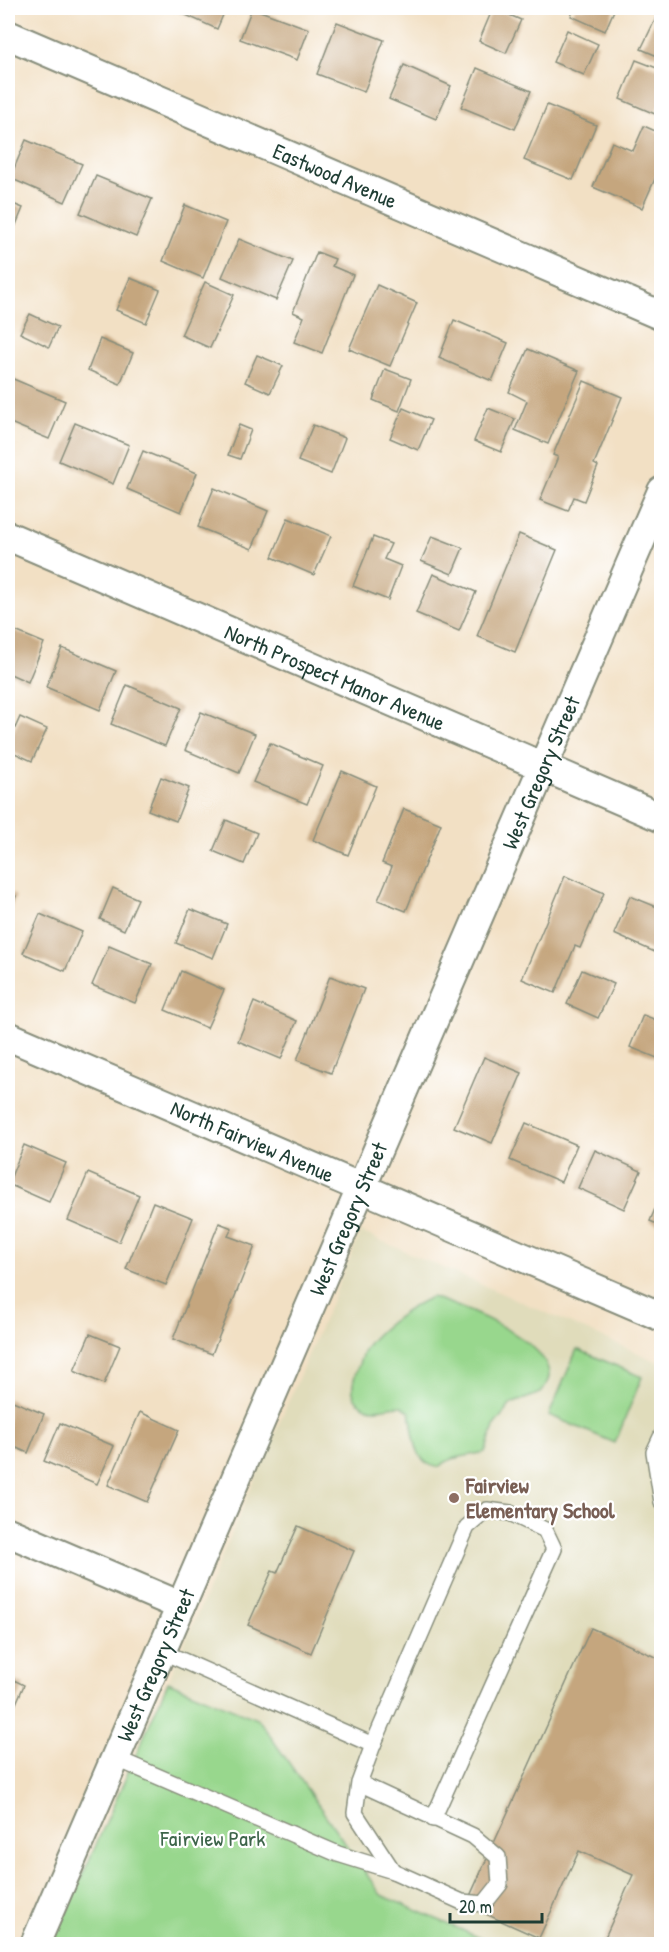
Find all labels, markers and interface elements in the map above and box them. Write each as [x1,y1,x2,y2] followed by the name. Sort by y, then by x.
[269,136,402,215] street label: Eastwood Avenue
[220,616,450,738] street label: North Prospect Manor Avenue
[494,691,587,854] street label: West Gregory Street
[166,1093,339,1189] street label: North Fairview Avenue
[302,1137,394,1300] street label: West Gregory Street
[465,1470,616,1526] place label: Fairview Elementary School
[447,1491,461,1505] marker: Fairview Elementary School
[109,1583,202,1746] street label: West Gregory Street
[160,1823,265,1853] park label: Fairview Park
[450,1886,542,1924] scale bar
[459,1894,492,1919] text: 20 m

